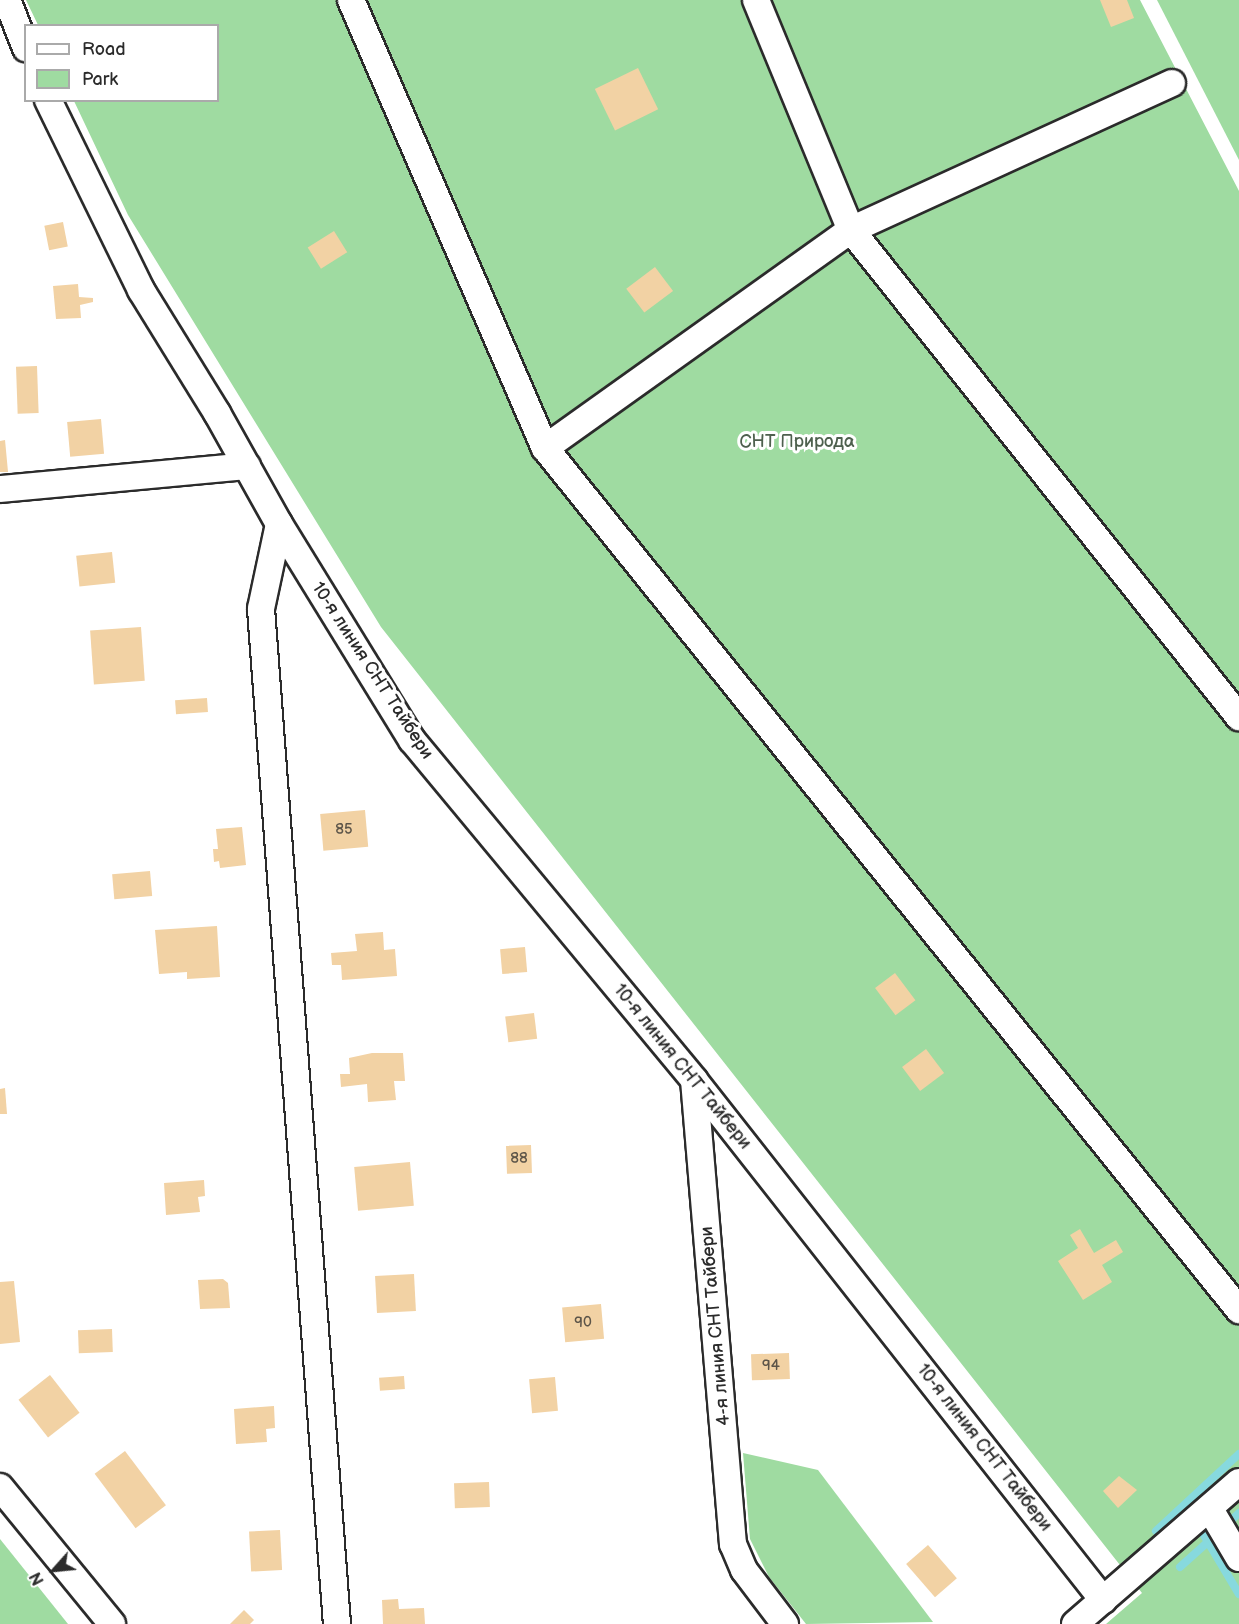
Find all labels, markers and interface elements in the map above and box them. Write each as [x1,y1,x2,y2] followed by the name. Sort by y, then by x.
[24,24,219,102] legend
[82,39,126,60] text: Road
[82,69,118,90] text: Park
[739,431,855,453] park label: СНТ Природа
[307,578,437,764] street label: 10-я линия СНТ Тайбери
[335,821,353,839] house number: 85
[609,980,755,1154] street label: 10-я линия СНТ Тайбери
[510,1150,528,1168] house number: 88
[697,1225,735,1427] street label: 4-я линия СНТ Тайбери
[574,1314,592,1332] house number: 90
[762,1357,780,1375] house number: 94
[912,1360,1056,1536] street label: 10-я линия СНТ Тайбери
[24,1540,84,1600] north arrow
[26,1569,49,1588] text: N

